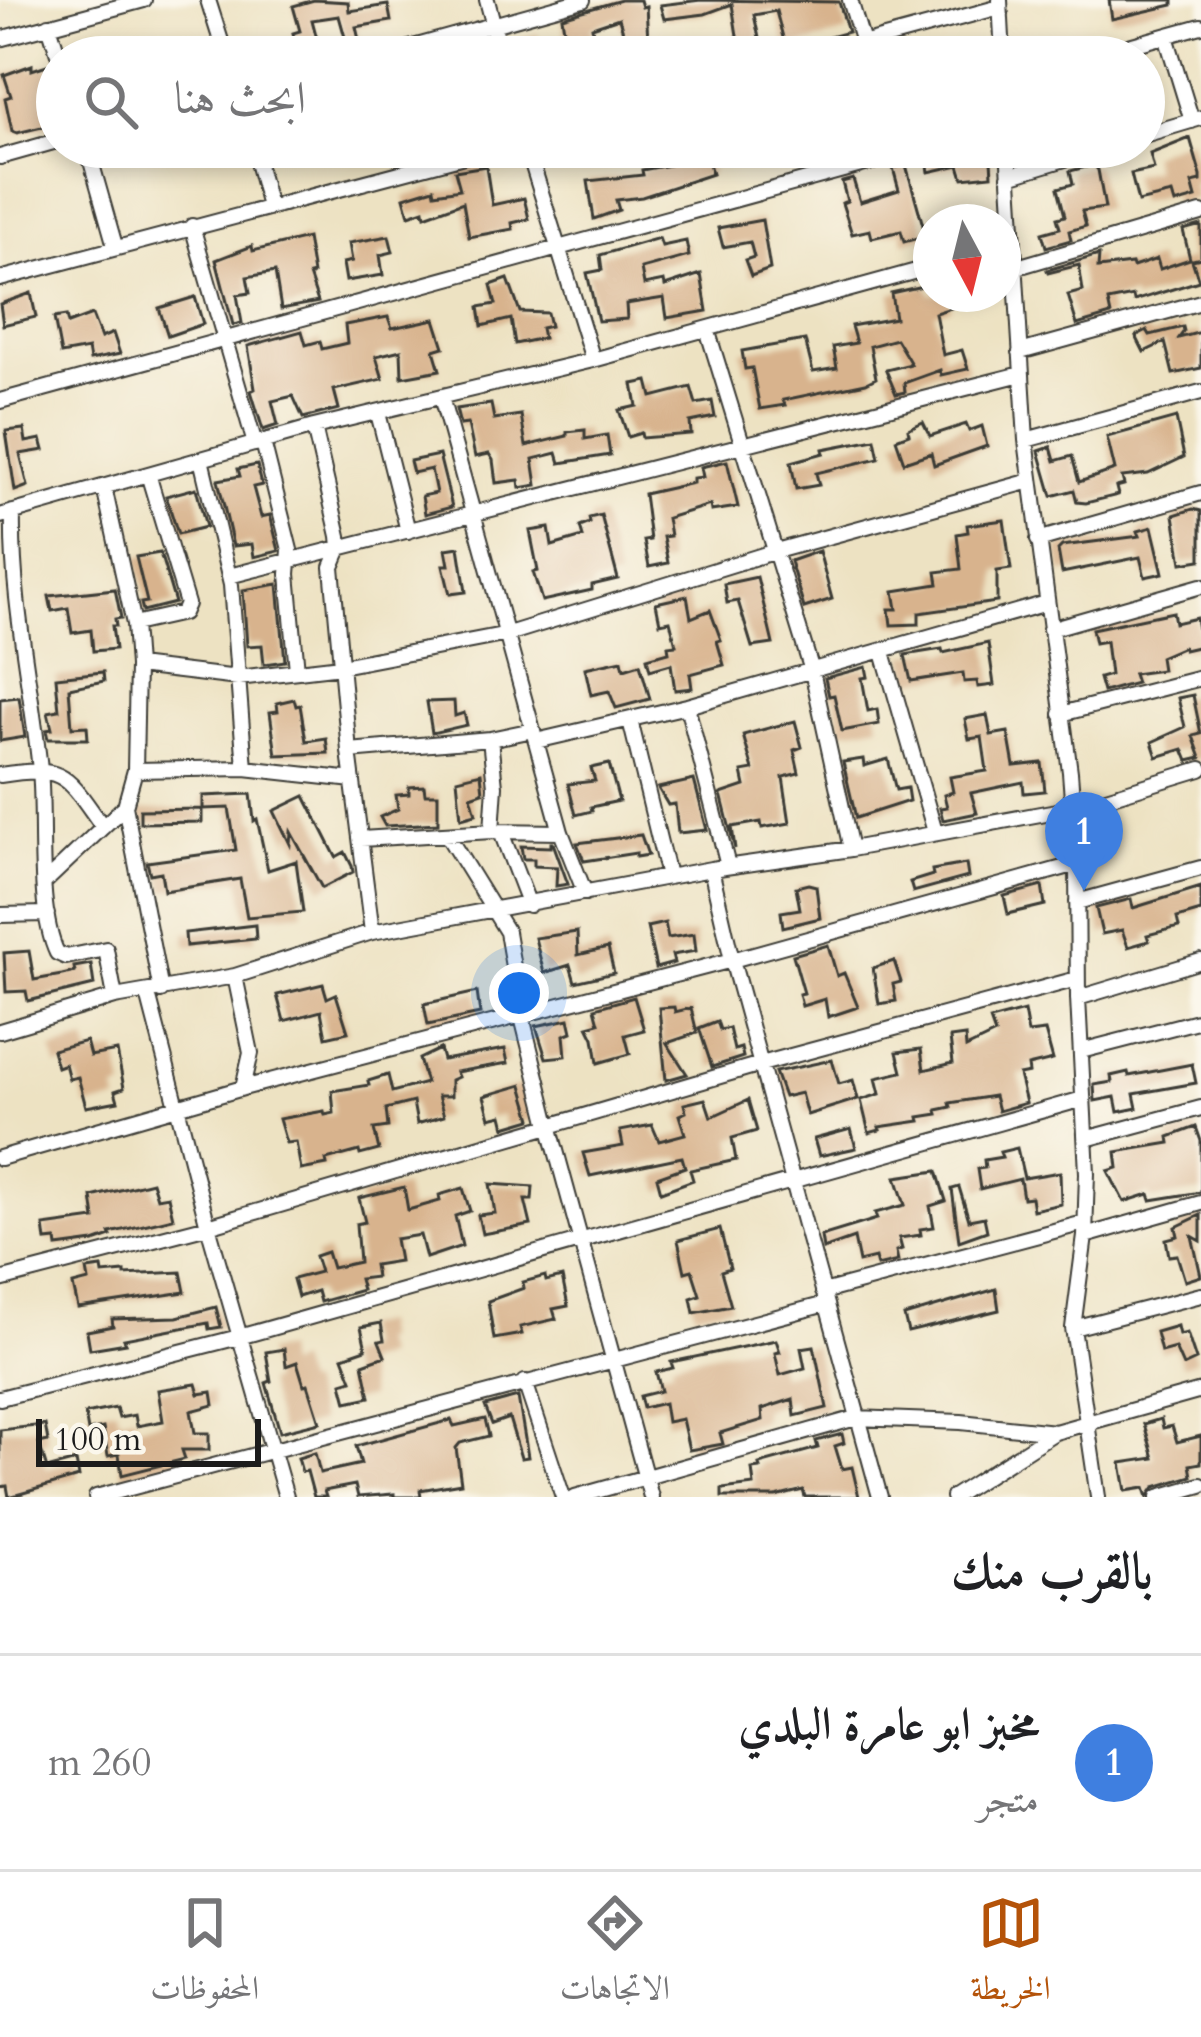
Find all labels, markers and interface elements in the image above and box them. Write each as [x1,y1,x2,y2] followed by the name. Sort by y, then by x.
[36,36,1165,168] search box
[174,68,306,129] text: ابحث هنا
[78,69,144,135] icon: search
[913,204,1021,312] north arrow
[1045,792,1123,891] pin: 1
[489,963,549,1023] your location
[36,1413,261,1466] scale bar
[54,1417,141,1462] text: 100 m
[951,1537,1153,1607] text: بالقرب منك
[738,1694,1039,1755] text: مخبز ابو عامرة البلدي
[48,1736,151,1789] text: 260 m
[1104,1736,1124,1789] text: 1
[977,1773,1039,1826] text: متجر
[150,1890,259,2020] tab: المحفوظات
[560,1890,670,2020] tab: الاتجاهات
[970,1890,1051,2020] tab: الخريطة

